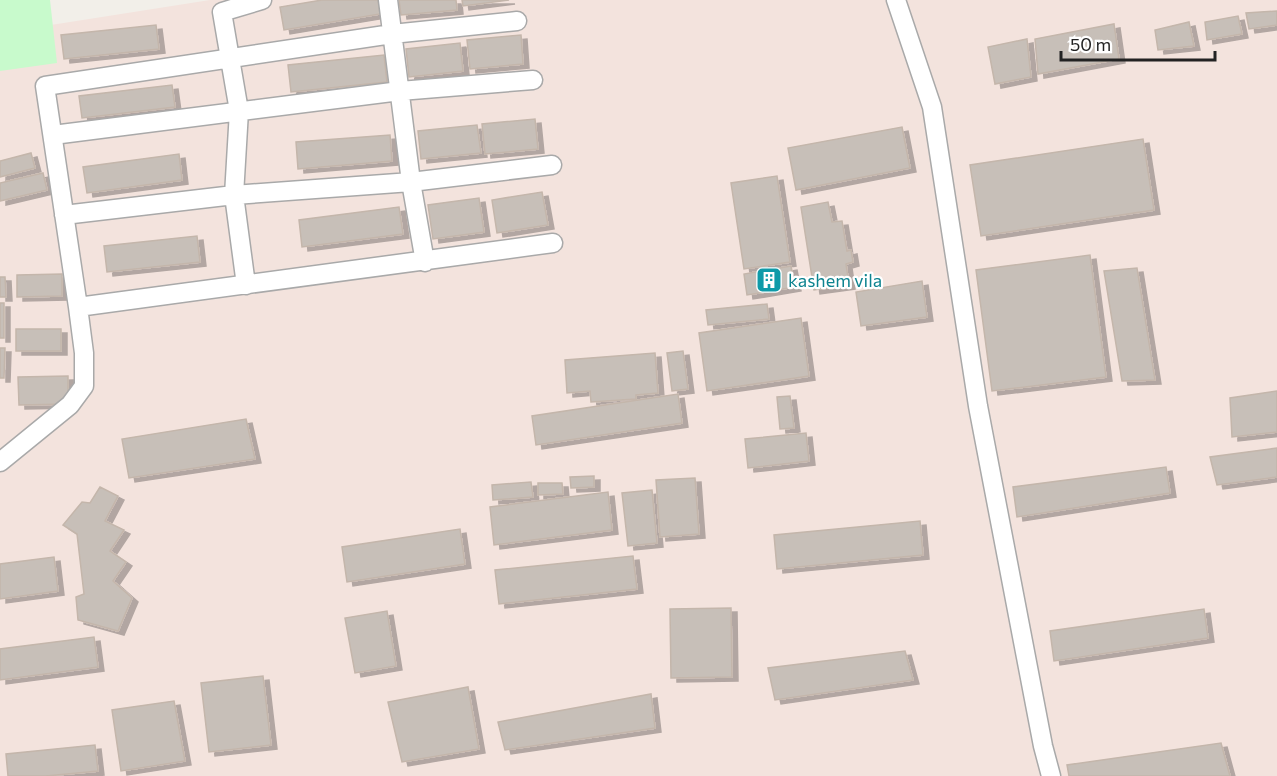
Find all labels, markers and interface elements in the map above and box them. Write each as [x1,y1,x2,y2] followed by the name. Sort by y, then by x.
[1061,24,1216,62] scale bar
[1070,33,1111,55] text: 50 m
[754,265,784,295] building icon: kashem vila
[788,269,882,291] place label: kashem vila

